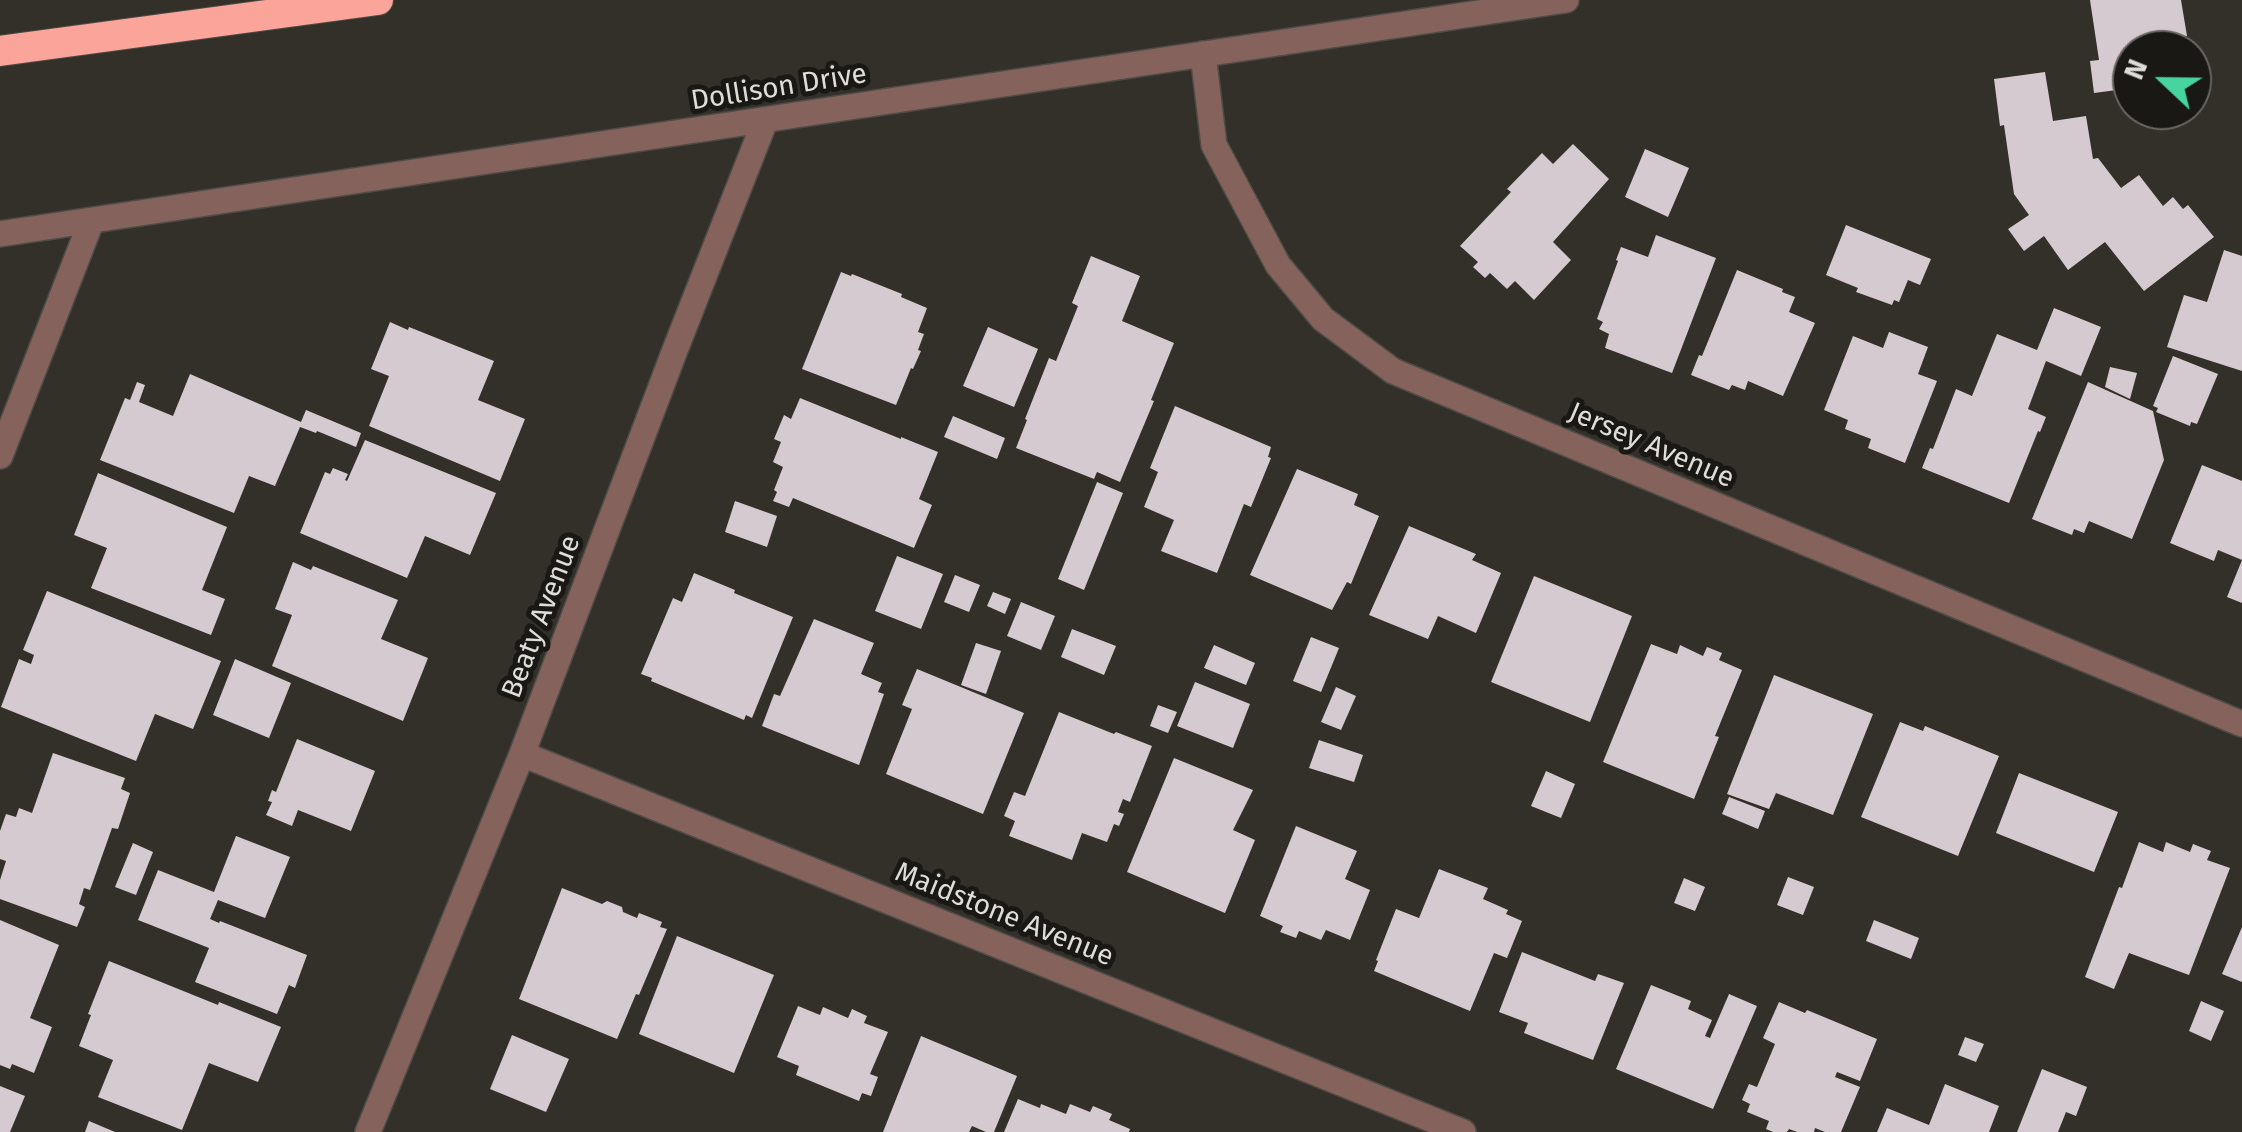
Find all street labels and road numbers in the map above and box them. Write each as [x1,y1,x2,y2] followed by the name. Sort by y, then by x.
[689,58,869,118] street label: Dollison Drive
[1563,396,1739,496] street label: Jersey Avenue
[496,531,588,703] street label: Beaty Avenue
[890,856,1118,974] street label: Maidstone Avenue

